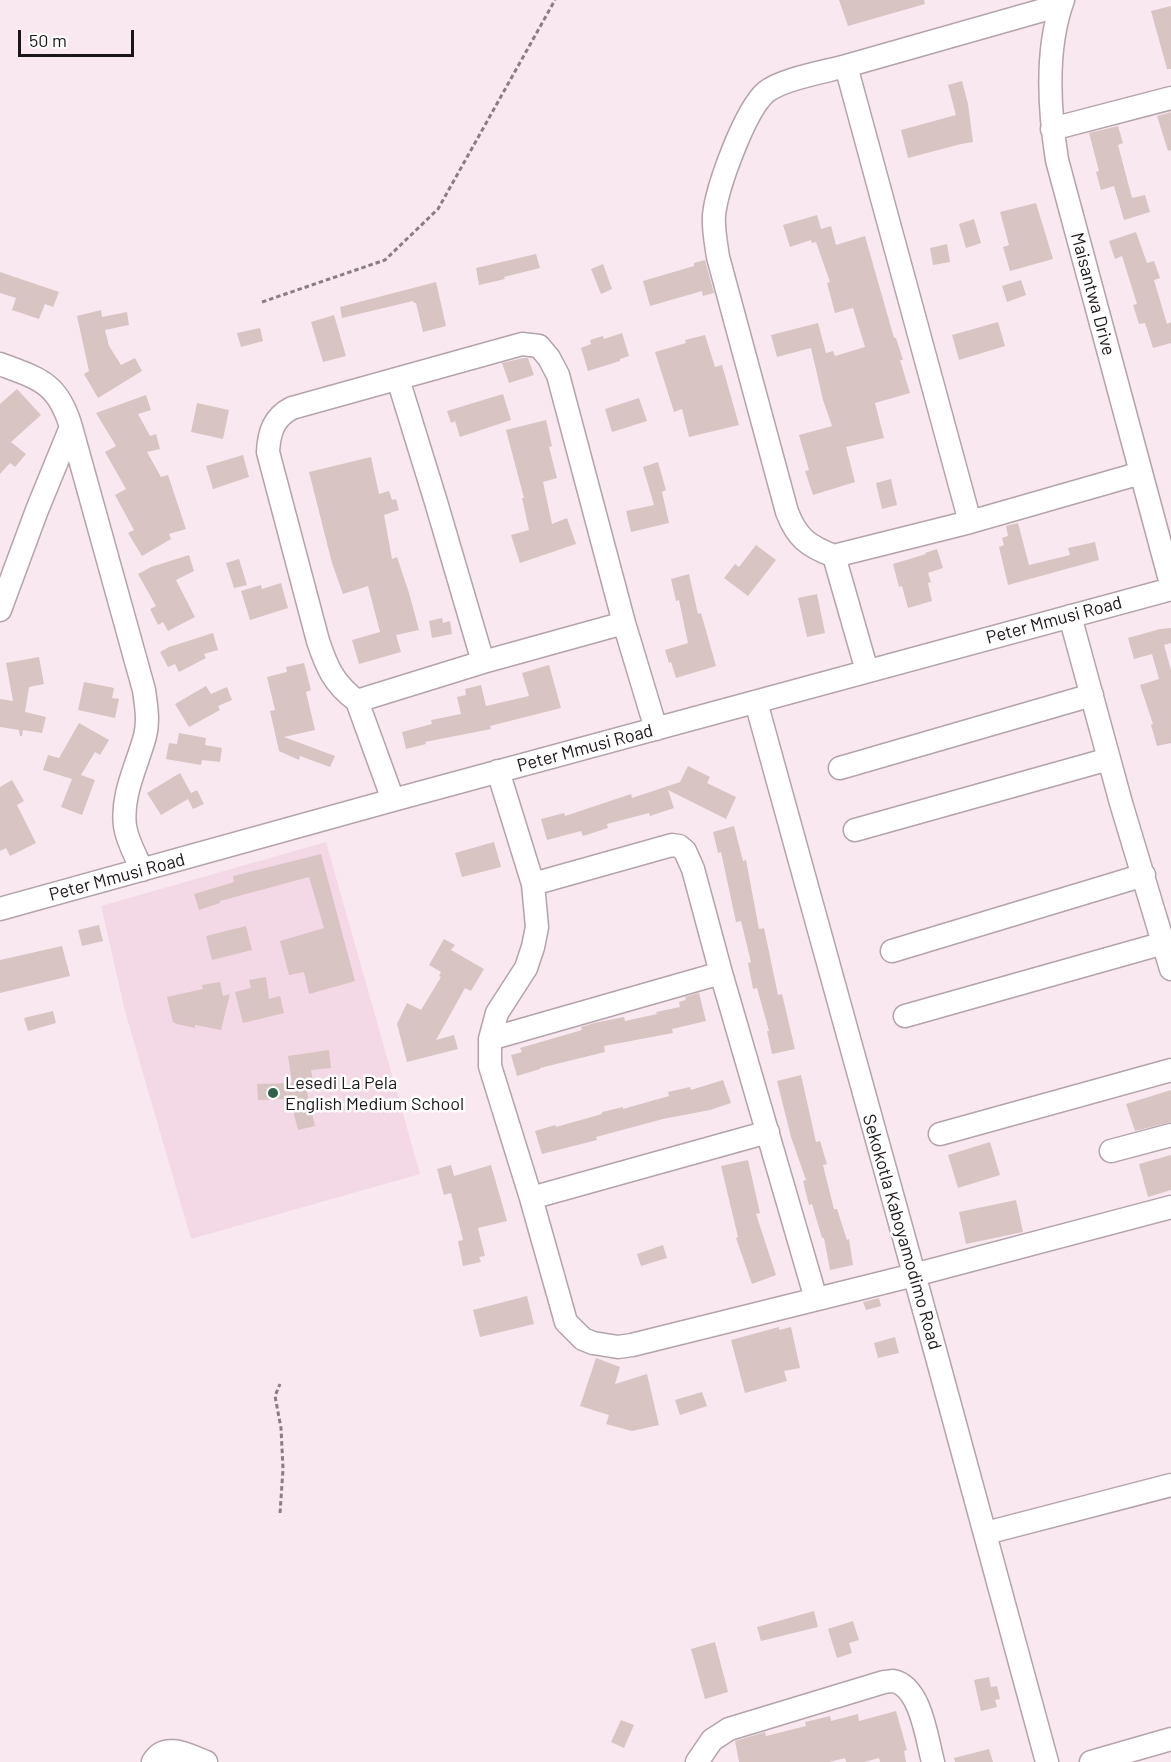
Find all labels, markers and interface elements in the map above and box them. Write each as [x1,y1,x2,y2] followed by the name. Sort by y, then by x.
[21,18,136,56] scale bar
[29,29,67,51] text: 50 m
[1066,230,1120,358] street label: Maisantwa Drive
[984,591,1124,649] street label: Peter Mmusi Road
[515,719,655,777] street label: Peter Mmusi Road
[47,848,187,906] street label: Peter Mmusi Road
[285,1072,464,1114] place label: Lesedi La Pela English Medium School
[266,1086,280,1100] marker: Lesedi La Pela English Medium School
[858,1112,946,1352] street label: Sekokotla Kaboyamodimo Road

